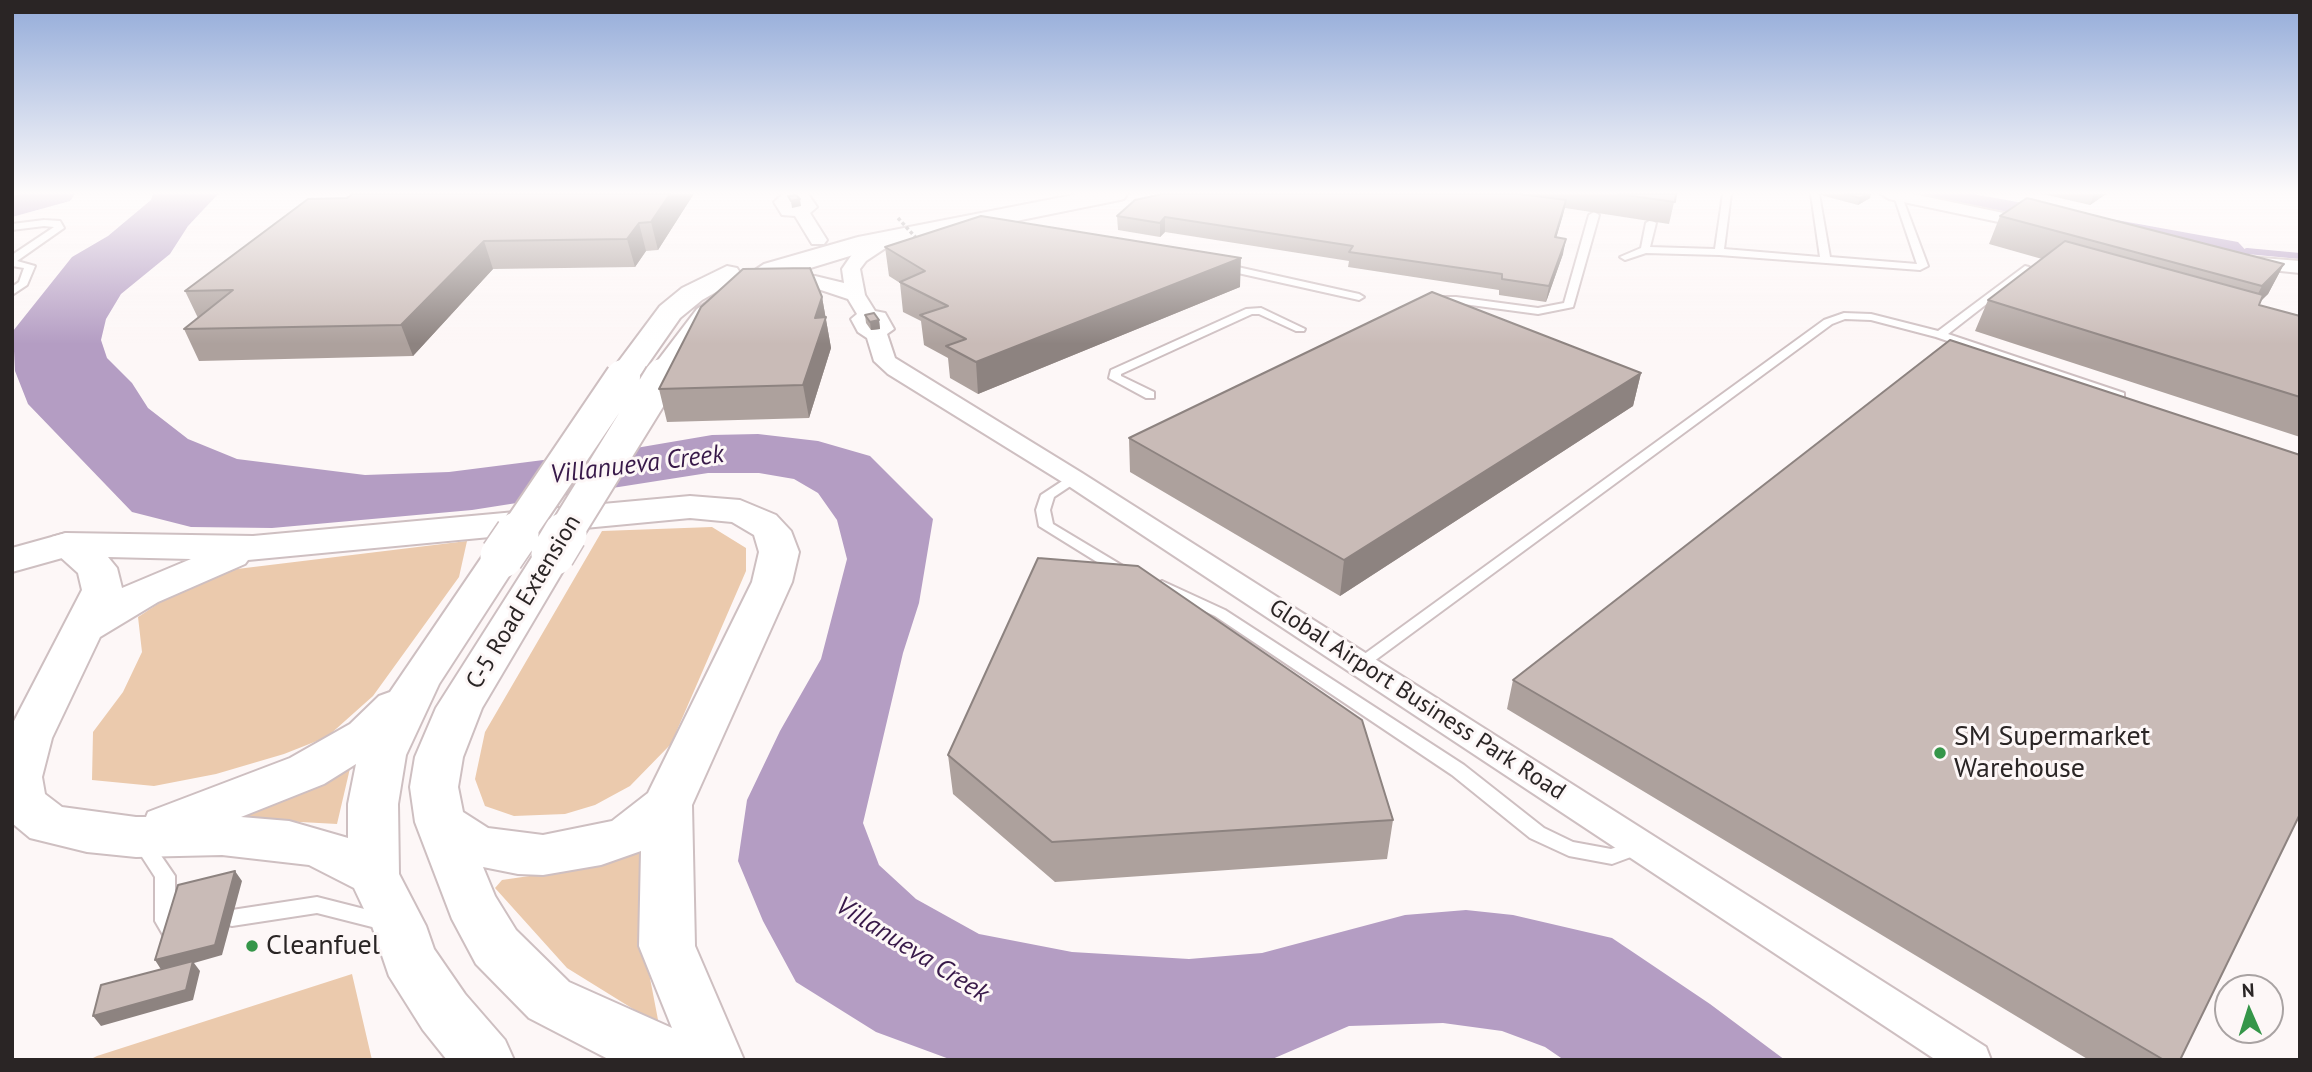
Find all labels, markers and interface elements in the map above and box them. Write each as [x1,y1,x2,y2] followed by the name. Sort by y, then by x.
[548,439,726,491] water label: Villanueva Creek
[461,510,587,694] street label: C-5 Road Extension
[1263,593,1571,807] street label: Global Airport Business Park Road
[1954,720,2150,786] place label: SM Supermarket Warehouse
[1932,745,1948,761] marker: SM Supermarket Warehouse
[830,890,994,1010] water label: Villanueva Creek
[266,929,380,963] place label: Cleanfuel
[244,938,260,954] marker: Cleanfuel
[2214,974,2284,1044] north arrow
[2241,978,2255,1002] text: N

